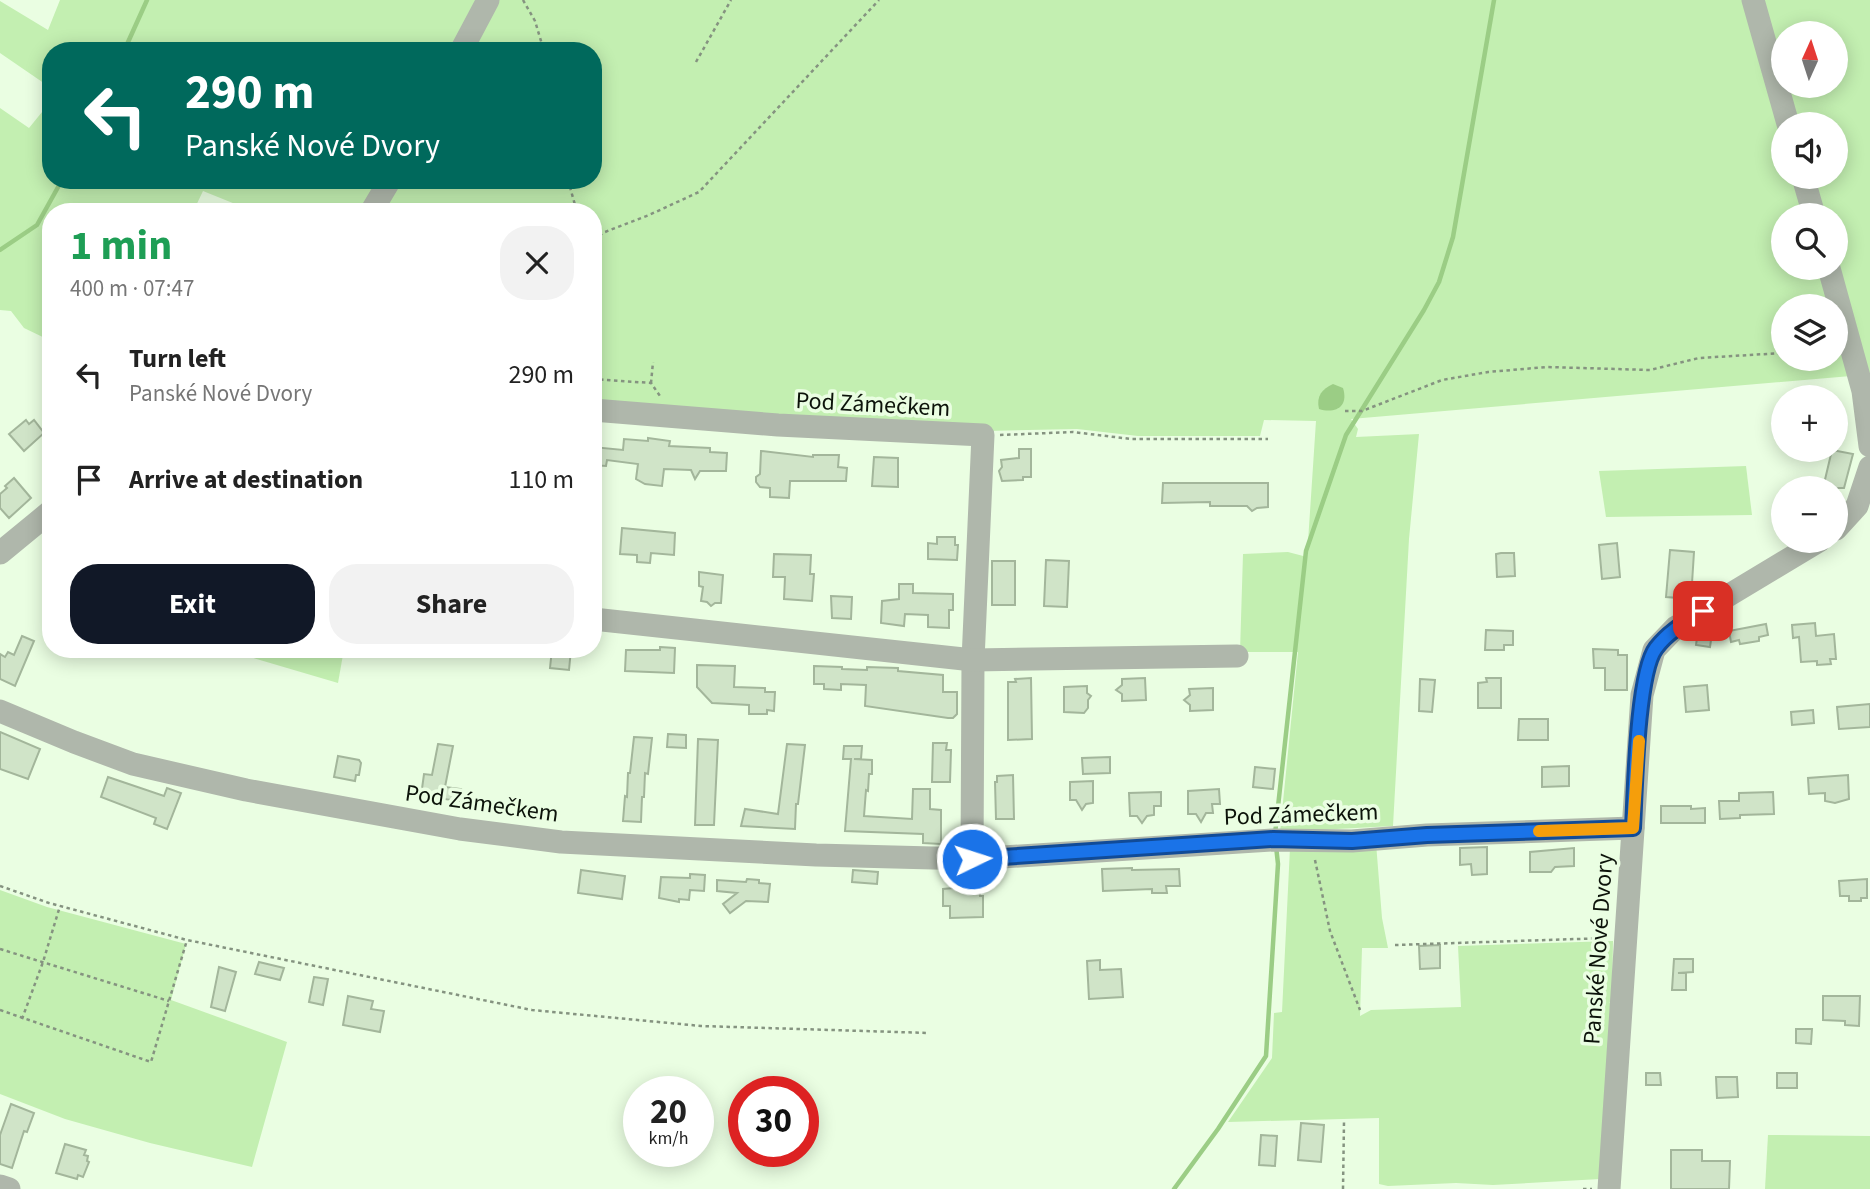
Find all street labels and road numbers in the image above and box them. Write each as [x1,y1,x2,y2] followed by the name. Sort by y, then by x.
[795,383,951,426] street label: Pod Zámečkem
[403,775,561,832] street label: Pod Zámečkem
[1223,794,1379,835] street label: Pod Zámečkem
[1574,852,1623,1046] street label: Panské Nové Dvory

